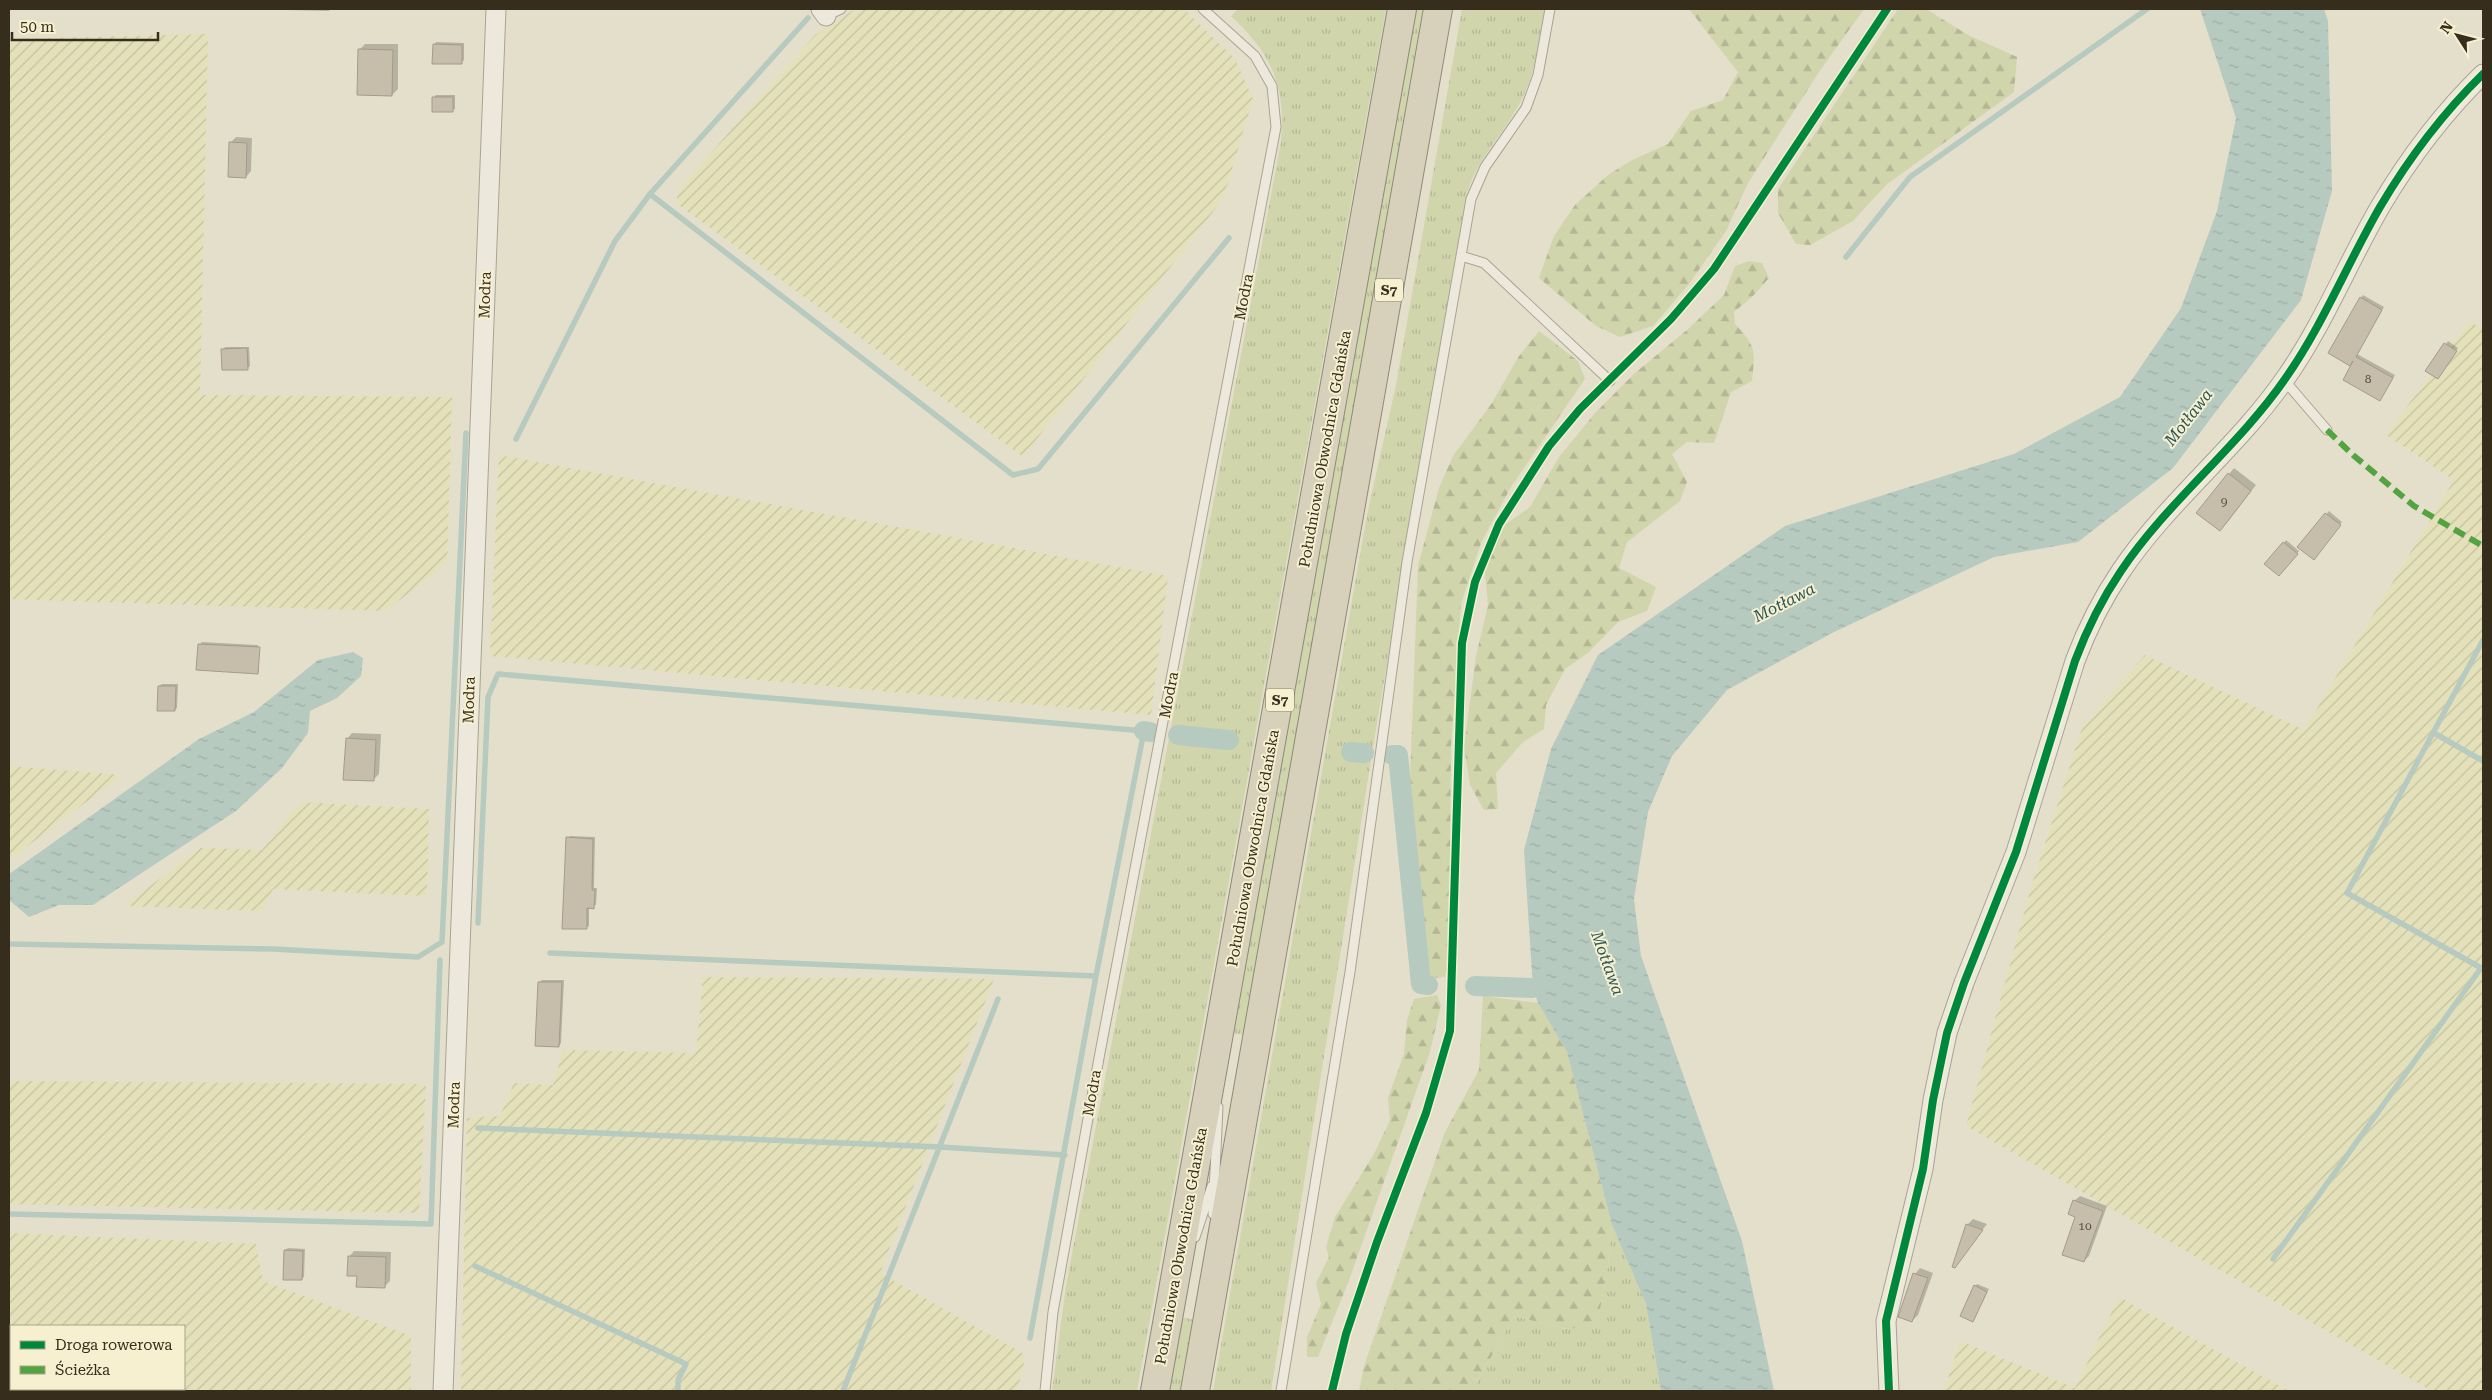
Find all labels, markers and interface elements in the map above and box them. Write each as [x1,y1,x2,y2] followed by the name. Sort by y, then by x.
[12,10,159,42] scale bar
[2432,10,2482,60] north arrow
[20,18,55,36] text: 50 m
[2437,18,2456,36] text: N
[475,271,495,319] street label: Modra
[1231,272,1257,322] street label: Modra
[1375,278,1403,302] road number: S7
[1295,329,1355,569] street label: Południowa Obwodnica Gdańska
[2365,372,2372,386] house number: 8
[2160,385,2217,450] water label: Motława
[2221,495,2228,509] house number: 9
[1749,579,1819,627] water label: Motława
[1156,670,1182,720] street label: Modra
[459,676,479,724] street label: Modra
[1266,688,1294,712] road number: S7
[1223,728,1283,968] street label: Południowa Obwodnica Gdańska
[1587,928,1628,998] water label: Motława
[1079,1068,1105,1118] street label: Modra
[444,1081,464,1129] street label: Modra
[1151,1126,1211,1366] street label: Południowa Obwodnica Gdańska
[2078,1219,2092,1233] house number: 10
[10,1325,185,1390] legend
[55,1336,172,1354] text: Droga rowerowa
[55,1360,110,1379] text: Ścieżka

